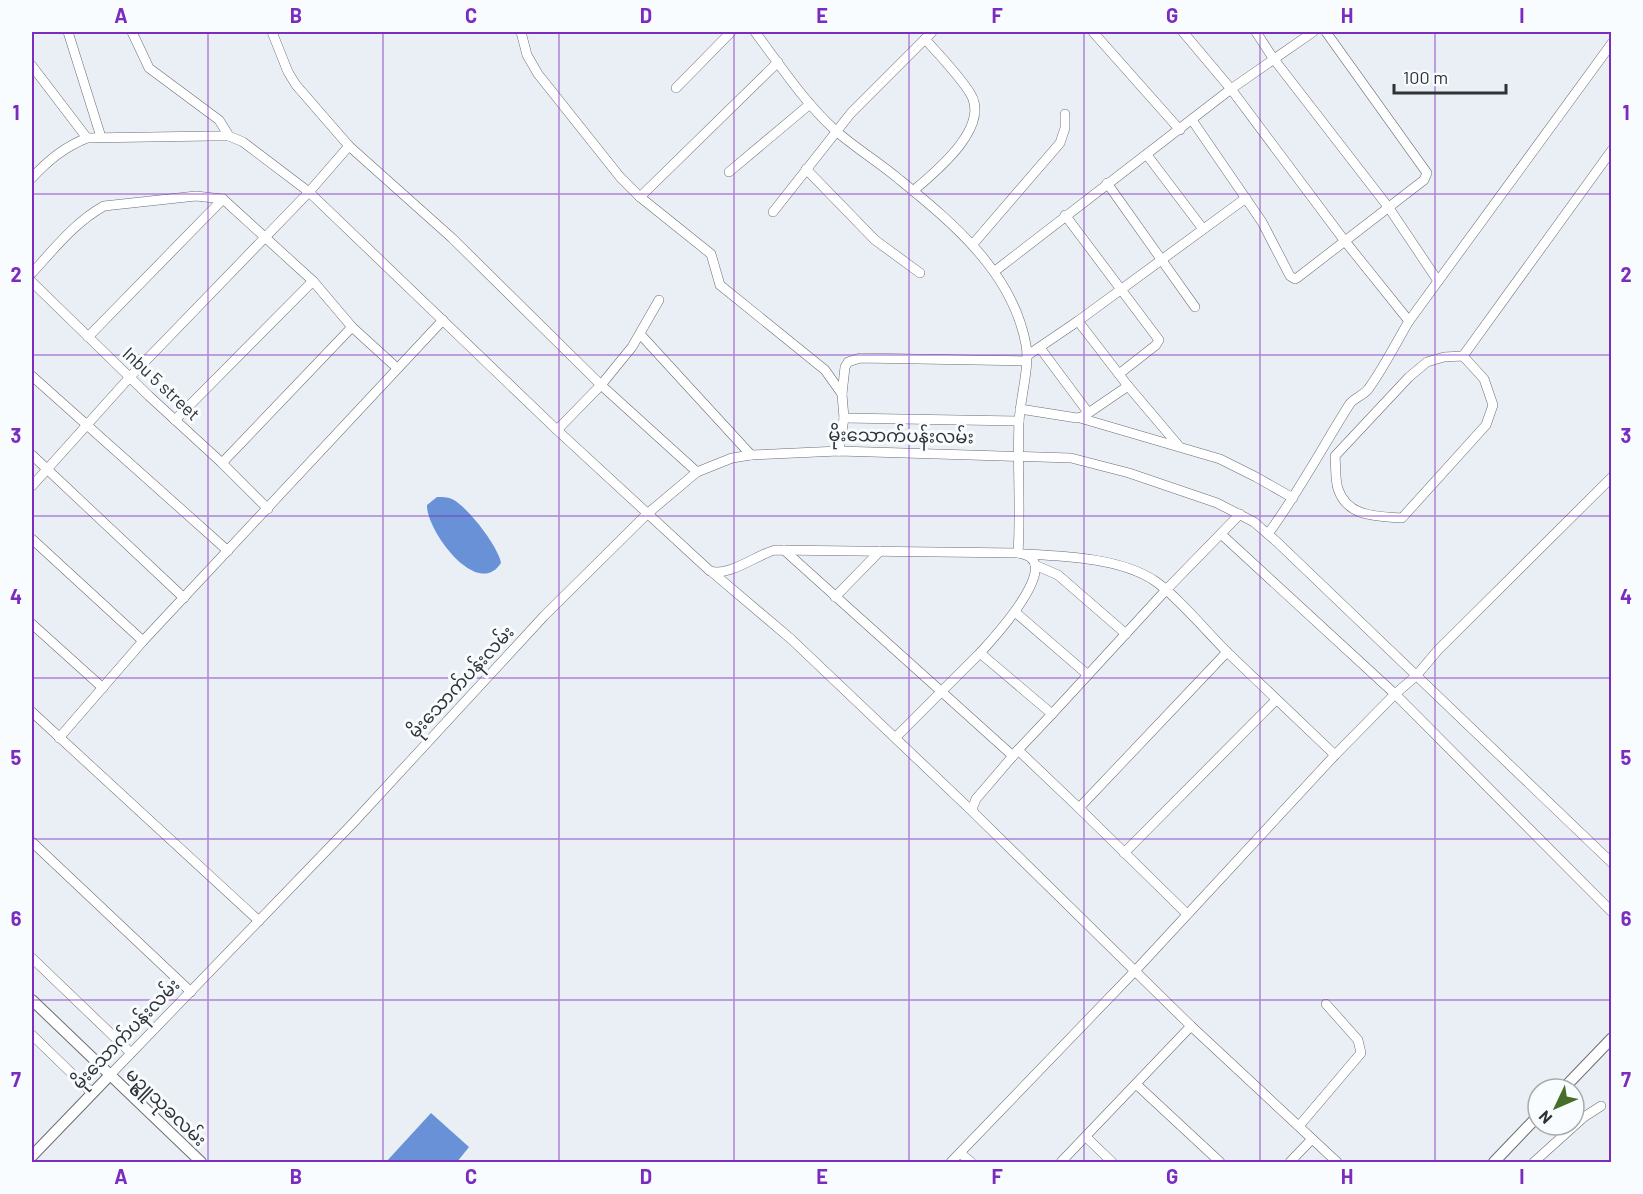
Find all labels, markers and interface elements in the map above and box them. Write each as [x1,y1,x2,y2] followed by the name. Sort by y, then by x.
[114,3,128,27] text: A
[290,3,302,27] text: B
[465,3,477,27] text: C
[640,3,652,27] text: D
[816,3,828,27] text: E
[991,3,1003,27] text: F
[1166,3,1178,27] text: G
[1341,3,1353,27] text: H
[1519,3,1525,27] text: I
[1394,57,1506,95] scale bar
[1403,66,1448,88] text: 100 m
[12,100,20,124] text: 1
[1622,100,1630,124] text: 1
[10,262,22,286] text: 2
[1620,262,1632,286] text: 2
[119,342,205,425] street label: Inbu 5 street
[828,421,974,452] street label: မိုးသောက်ပန်းလမ်း
[11,423,21,447] text: 3
[1621,423,1631,447] text: 3
[10,584,22,608] text: 4
[1620,584,1632,608] text: 4
[401,619,522,745] street label: မိုးသောက်ပန်းလမ်း
[11,745,22,769] text: 5
[1621,745,1632,769] text: 5
[11,906,22,930] text: 6
[1621,906,1632,930] text: 6
[65,972,187,1097] street label: မိုးသောက်ပန်းလမ်း
[118,1062,212,1154] street label: မဥ္ဇူသုခလမ်း
[11,1067,21,1091] text: 7
[1621,1067,1631,1091] text: 7
[1526,1077,1586,1137] north arrow
[1534,1107,1555,1128] text: N
[114,1164,128,1188] text: A
[290,1164,302,1188] text: B
[465,1164,477,1188] text: C
[640,1164,652,1188] text: D
[816,1164,828,1188] text: E
[991,1164,1003,1188] text: F
[1166,1164,1178,1188] text: G
[1341,1164,1353,1188] text: H
[1519,1164,1525,1188] text: I

